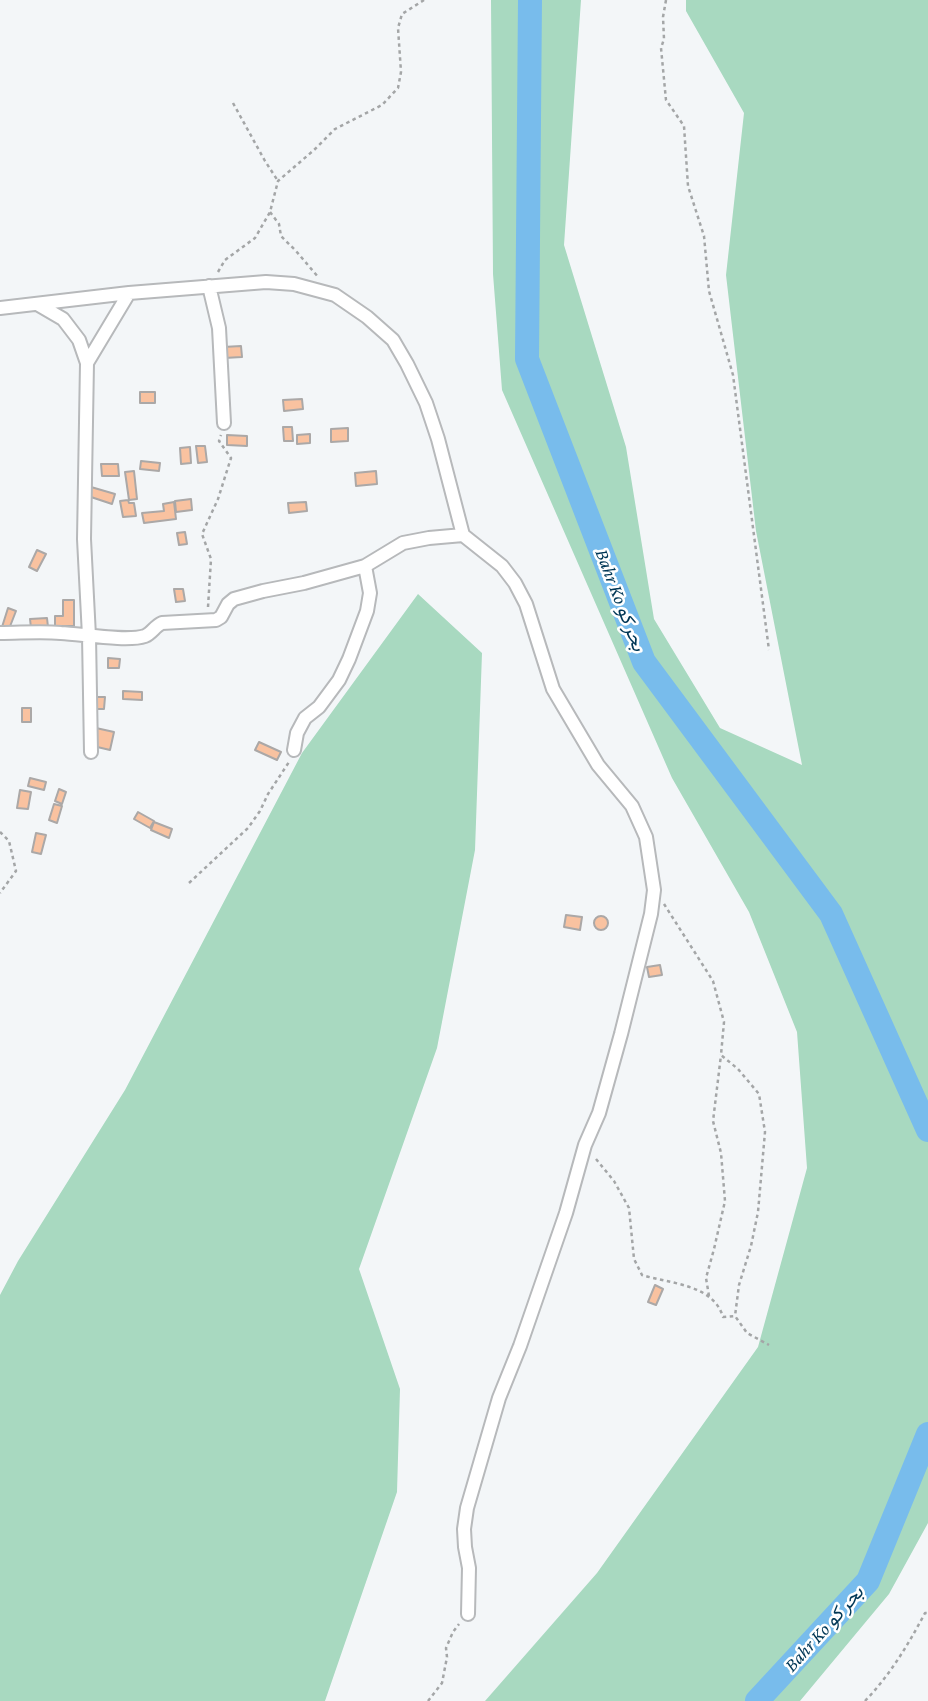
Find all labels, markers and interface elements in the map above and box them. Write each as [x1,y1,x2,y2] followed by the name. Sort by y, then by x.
[590,546,650,654] water label: Bahr Ko بحر كو
[780,1582,868,1676] water label: Bahr Ko بحر كو

